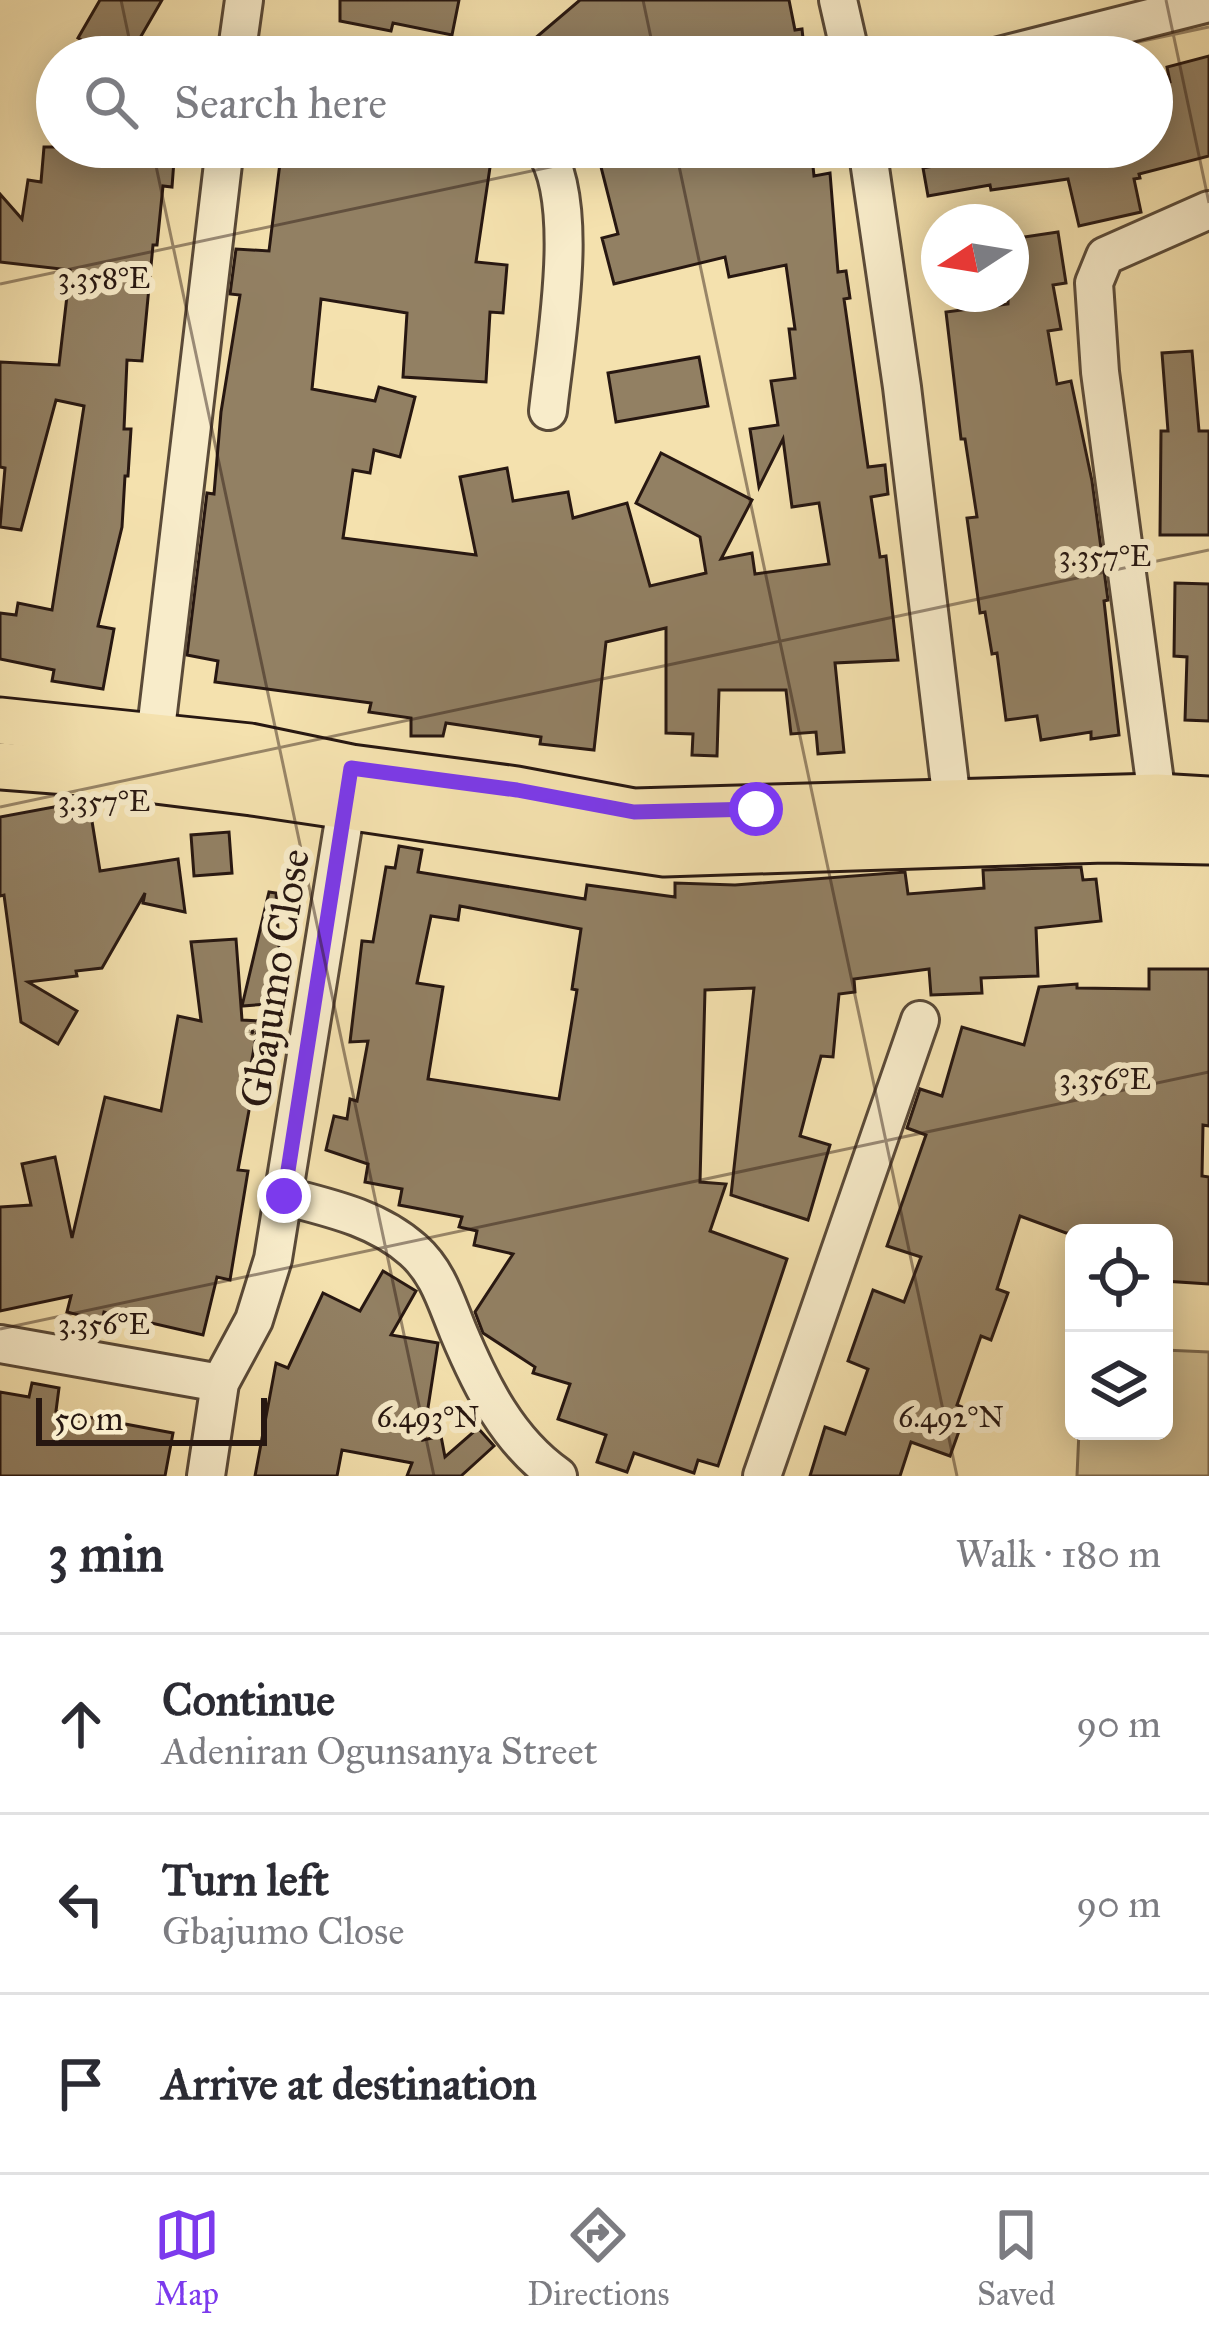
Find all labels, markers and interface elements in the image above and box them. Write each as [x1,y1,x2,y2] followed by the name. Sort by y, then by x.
[36,36,1173,168] search box
[78,69,144,135] icon: search
[174,75,387,130] text: Search here
[921,204,1029,312] north arrow
[58,260,150,296] text: 3.358°E
[1059,538,1151,574] text: 3.357°E
[729,782,783,836] route start
[58,783,150,819] text: 3.357°E
[229,845,321,1111] street label: Gbajumo Close
[1059,1061,1151,1097] text: 3.356°E
[257,1169,311,1223] route end
[1065,1224,1173,1440] map controls
[1065,1224,1173,1332] button: locate
[58,1306,150,1342] text: 3.356°E
[1065,1332,1173,1440] button: layers
[36,1392,267,1445] scale bar
[54,1399,123,1439] text: 50 m
[376,1399,480,1436] text: 6.493°N
[898,1399,1004,1436] text: 6.492°N
[48,1523,164,1585] text: 3 min
[955,1530,1161,1578] text: Walk · 180 m
[162,1672,335,1727] text: Continue
[48,1691,114,1757] icon: ahead
[1076,1700,1161,1748] text: 90 m
[162,1727,598,1775] text: Adeniran Ogunsanya Street
[162,1852,329,1907] text: Turn left
[48,1871,114,1937] icon: left
[1076,1880,1161,1928] text: 90 m
[162,1907,405,1955] text: Gbajumo Close
[48,2051,114,2117] icon: arrive
[162,2056,537,2111] text: Arrive at destination
[154,2202,220,2314] tab: Map
[527,2202,669,2314] tab: Directions
[977,2202,1055,2314] tab: Saved

